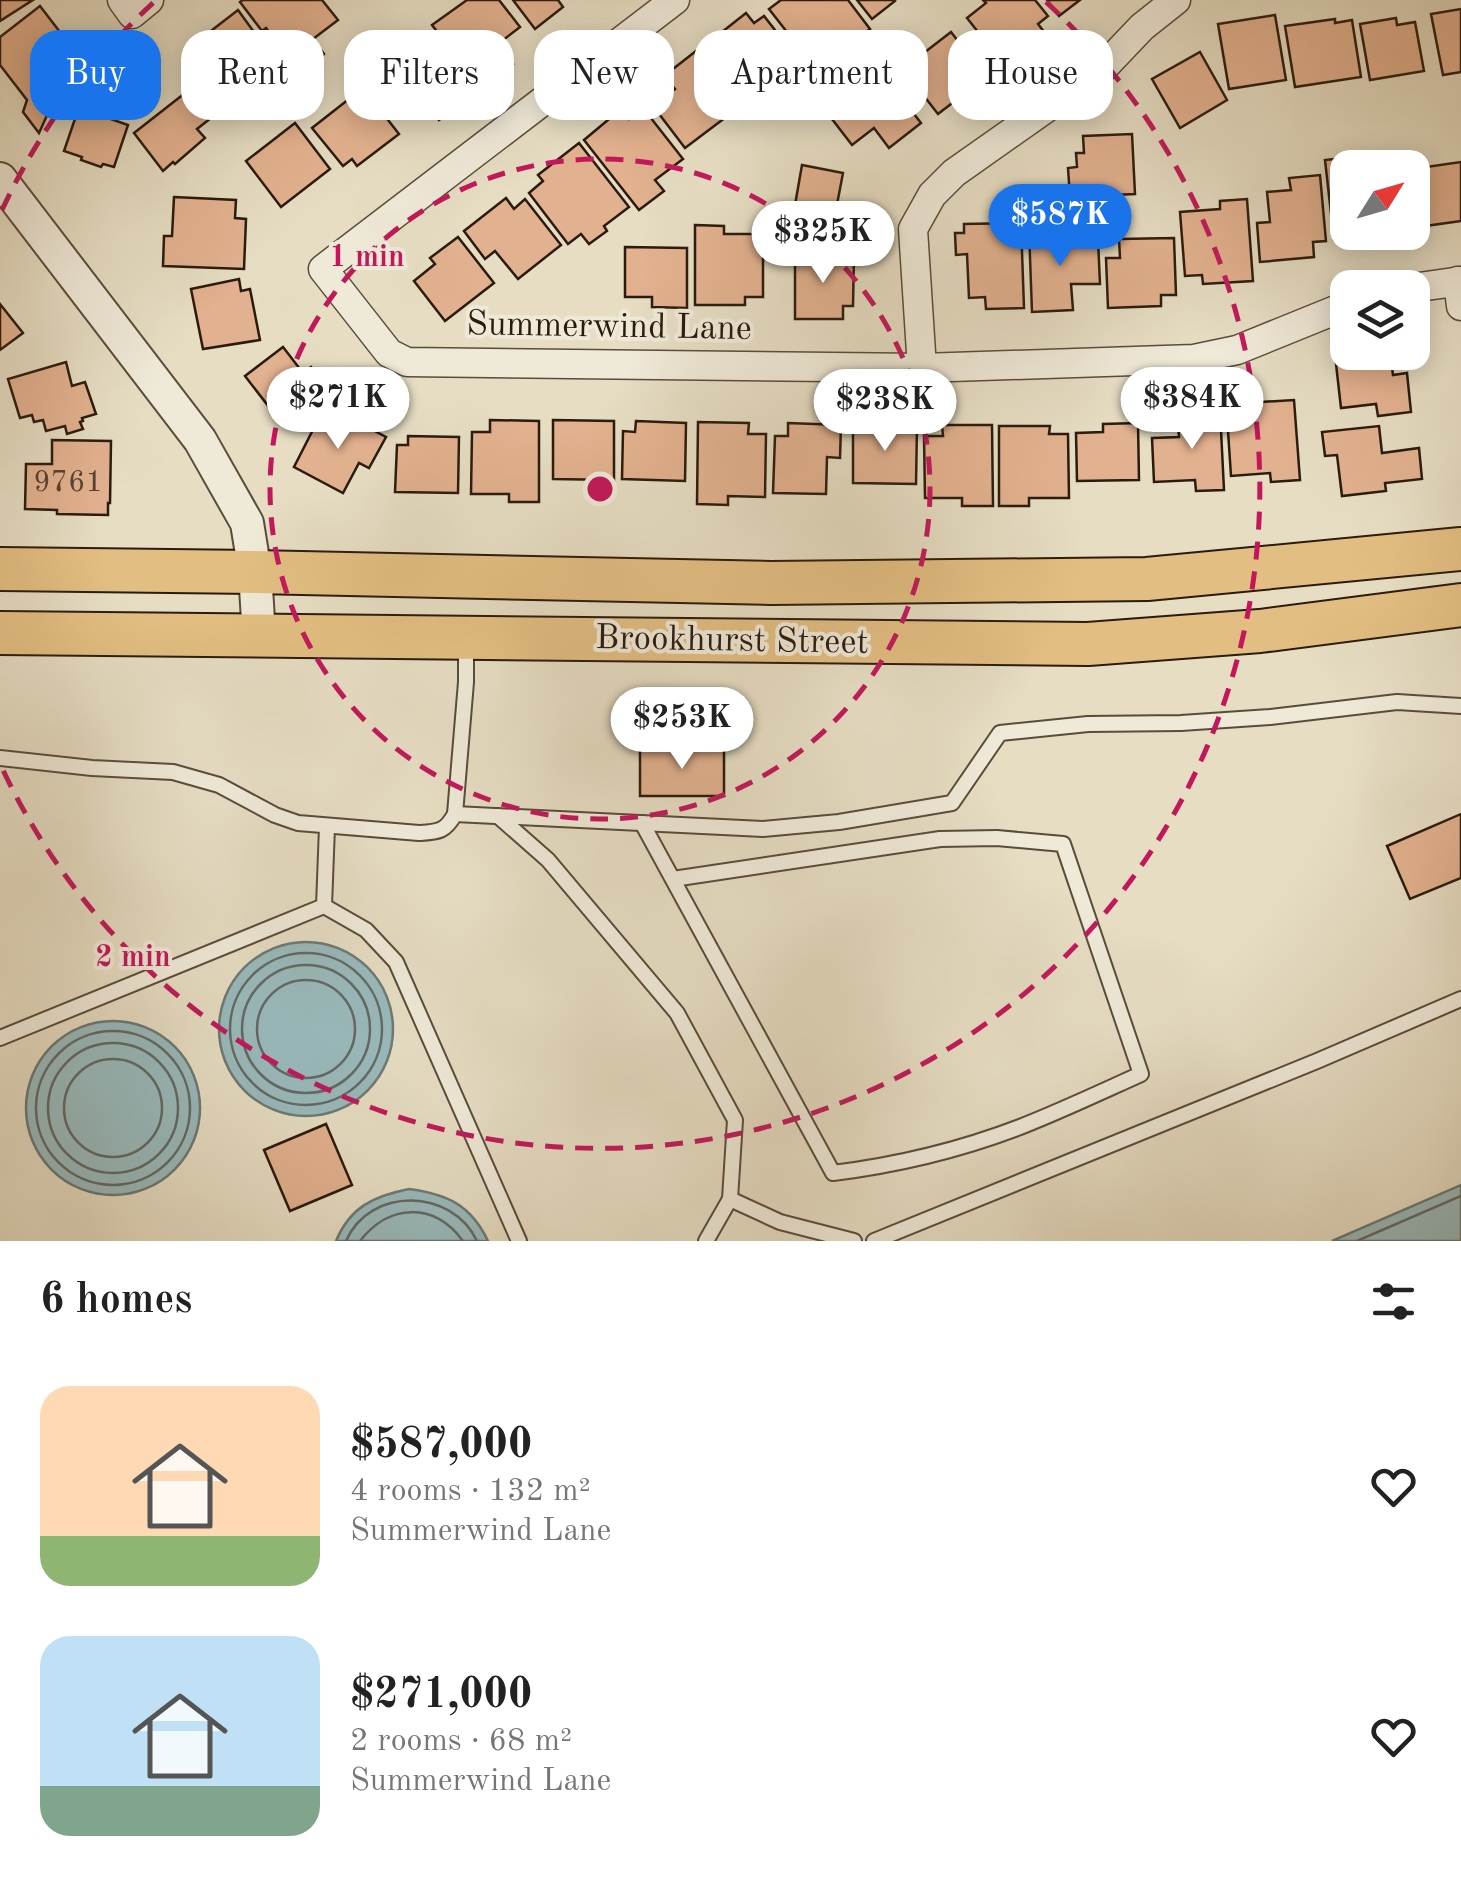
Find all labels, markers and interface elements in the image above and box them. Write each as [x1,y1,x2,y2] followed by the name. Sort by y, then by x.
[30,30,161,120] chip: Buy
[181,30,324,120] chip: Rent
[344,30,514,120] chip: Filters
[534,30,674,120] chip: New
[694,30,928,120] chip: Apartment
[948,30,1113,120] chip: House
[1330,150,1430,250] north arrow
[1330,150,1430,370] map controls
[990,184,1130,269] pin: $587K
[1011,200,1109,232] text: $587K
[753,201,893,286] pin: $325K
[774,217,872,249] text: $325K
[329,243,405,273] text: 1 min
[1330,270,1430,370] button: layers
[466,307,752,347] street label: Summerwind Lane
[268,367,408,452] pin: $271K
[1122,367,1262,452] pin: $384K
[815,369,955,454] pin: $238K
[289,383,387,415] text: $271K
[1143,383,1241,415] text: $384K
[836,385,934,417] text: $238K
[33,468,103,498] house number: 9761
[582,471,618,507] centre of rings
[595,621,869,661] street label: Brookhurst Street
[612,687,752,772] pin: $253K
[633,703,731,735] text: $253K
[95,943,171,973] text: 2 min
[1366,1274,1421,1329] icon: filters
[40,1280,192,1322] text: 6 homes
[350,1425,532,1467] text: $587,000
[120,1426,240,1546] icon: home
[1366,1459,1421,1514] icon: heart
[350,1476,591,1508] text: 4 rooms · 132 m²
[350,1516,611,1548] text: Summerwind Lane
[350,1675,532,1717] text: $271,000
[120,1676,240,1796] icon: home
[1366,1709,1421,1764] icon: heart
[350,1726,572,1758] text: 2 rooms · 68 m²
[350,1766,611,1798] text: Summerwind Lane

